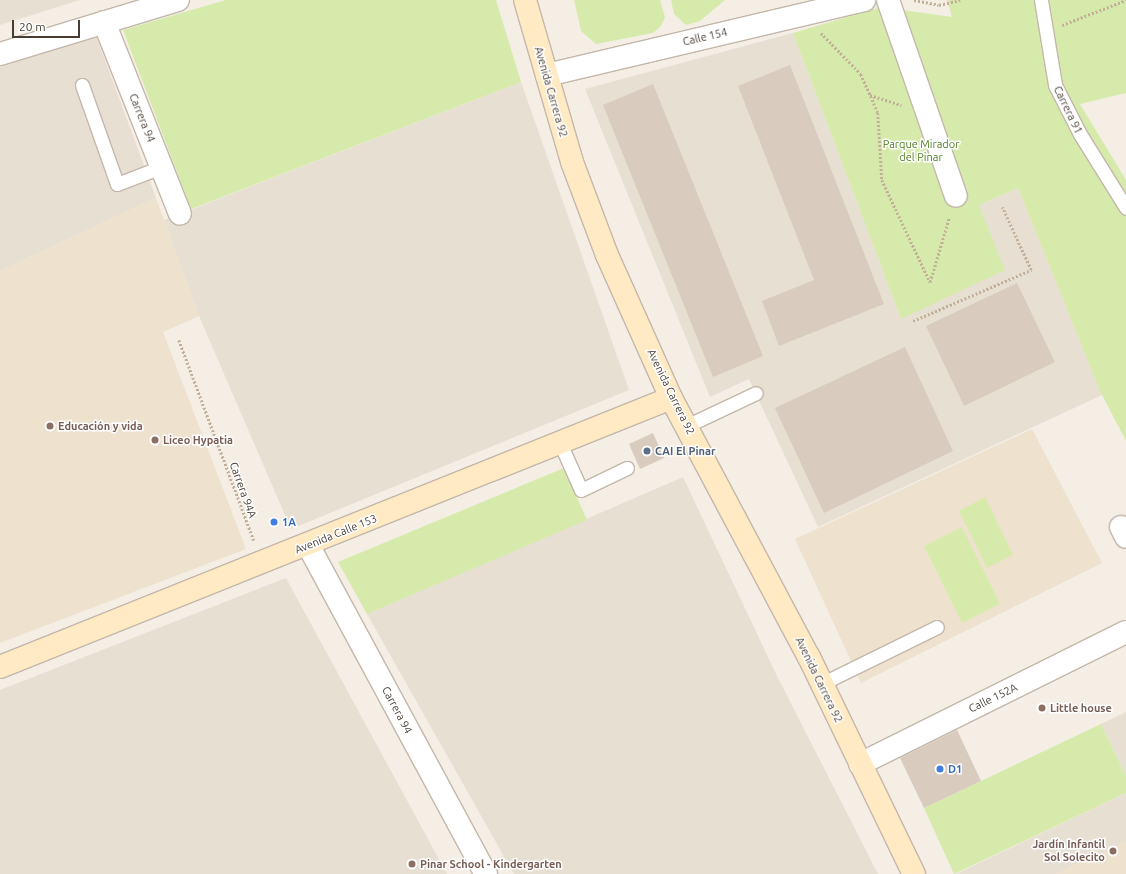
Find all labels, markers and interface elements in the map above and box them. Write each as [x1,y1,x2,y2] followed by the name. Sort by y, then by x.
[14,12,82,38] scale bar
[19,20,46,33] text: 20 m
[681,25,729,49] street label: Calle 154
[532,45,570,139] street label: Avenida Carrera 92
[1051,84,1085,136] street label: Carrera 91
[126,92,158,144] street label: Carrera 94
[883,138,959,164] park label: Parque Mirador del Pinar
[645,347,697,437] street label: Avenida Carrera 92
[58,419,143,433] place label: Educación y vida
[45,421,55,431] marker: Educación y vida
[163,433,233,447] place label: Liceo Hypatia
[150,435,160,445] marker: Liceo Hypatia
[655,444,715,458] place label: CAI El Pinar
[642,446,652,456] marker: CAI El Pinar
[227,460,259,520] street label: Carrera 94A
[293,512,379,556] street label: Avenida Calle 153
[282,515,296,529] place label: 1A
[269,517,279,527] marker: 1A
[793,635,845,725] street label: Avenida Carrera 92
[967,681,1019,715] street label: Calle 152A
[379,684,415,736] street label: Carrera 94
[1050,701,1112,715] place label: Little house
[1037,703,1047,713] marker: Little house
[948,762,962,776] place label: D1
[935,764,945,774] marker: D1
[1032,838,1105,864] place label: Jardín Infantil Sol Solecito
[1108,846,1118,856] marker: Jardín Infantil Sol Solecito
[420,857,562,871] place label: Pinar School - Kindergarten
[407,859,417,869] marker: Pinar School - Kindergarten

